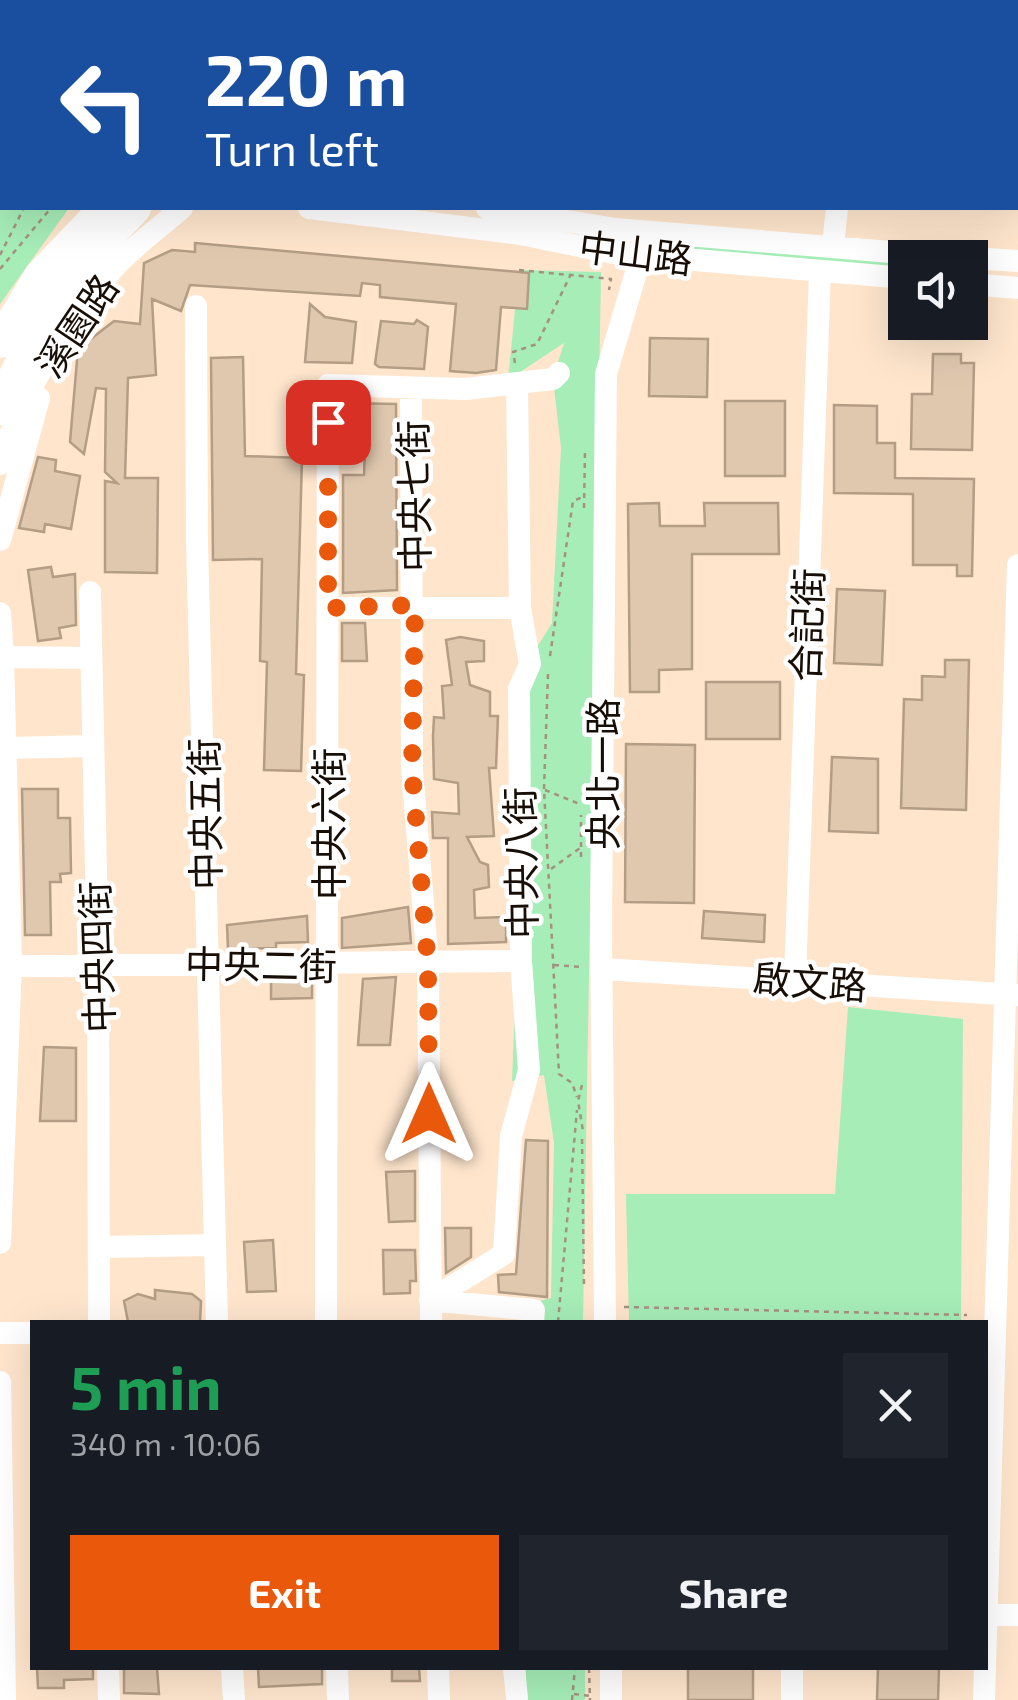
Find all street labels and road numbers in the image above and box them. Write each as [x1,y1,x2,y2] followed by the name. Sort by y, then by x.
[577,222,695,282] street label: 中山路
[25,265,127,385] street label: 溪園路
[389,420,437,572] street label: 中央七街
[781,567,831,683] street label: 合記街
[579,698,625,850] street label: 央北一路
[180,738,228,890] street label: 中央五街
[305,748,351,900] street label: 中央六街
[496,787,544,939] street label: 中央八街
[70,880,122,1034] street label: 中央四街
[185,940,337,988] street label: 中央二街
[752,954,868,1008] street label: 啟文路

